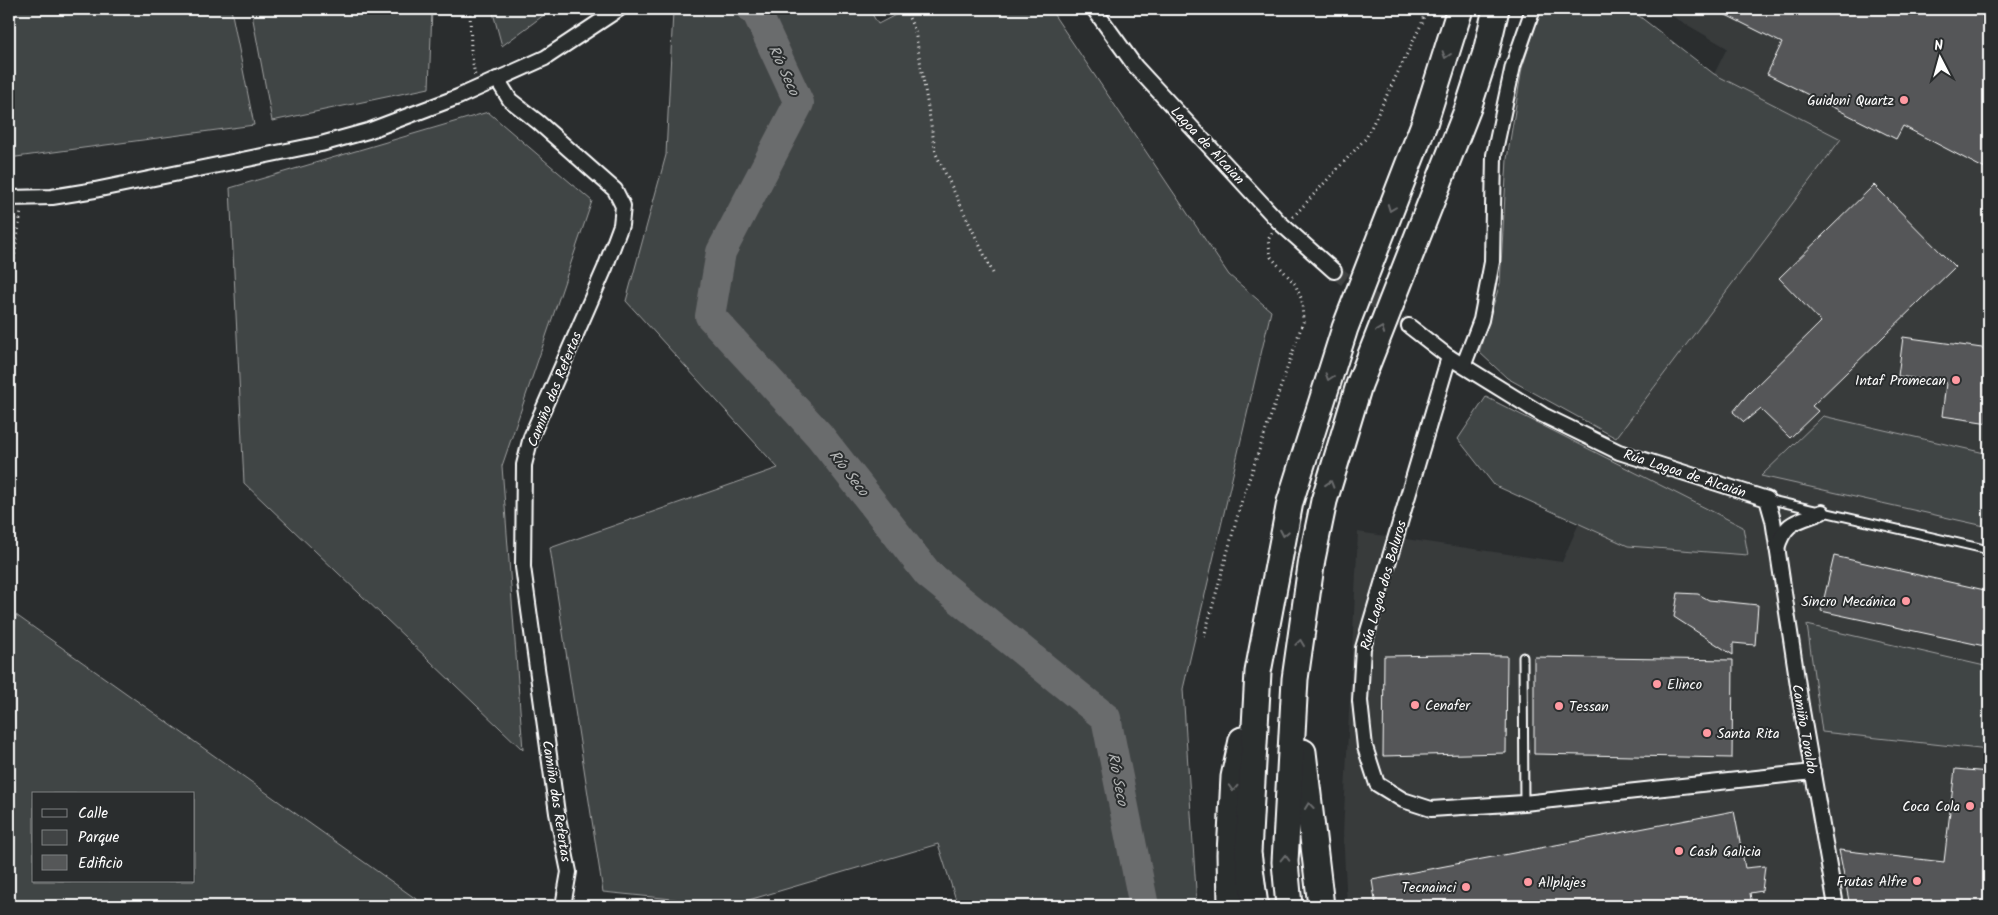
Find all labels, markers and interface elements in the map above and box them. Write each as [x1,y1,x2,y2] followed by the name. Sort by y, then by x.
[1916,32,1966,82] north arrow
[1933,35,1944,57] text: N
[761,41,806,101] water label: Río Seco
[1441,51,1451,59] one-way arrow
[1807,90,1894,112] place label: Guidoni Quartz
[1898,94,1910,106] marker: Guidoni Quartz
[1165,101,1250,190] street label: Lagoa de Alcaian
[1387,204,1397,212] one-way arrow
[1375,326,1385,335] one-way arrow
[522,328,588,450] street label: Camiño das Refertas
[1855,370,1946,392] place label: Intaf Promecan
[1325,373,1335,381] one-way arrow
[1950,374,1962,386] marker: Intaf Promecan
[1621,444,1749,504] street label: Rúa Lagoa de Alcaián
[822,445,875,503] water label: Río Seco
[1324,480,1334,488] one-way arrow
[1355,518,1413,653] street label: Rúa Lagoa dos Baluros
[1279,529,1289,538] one-way arrow
[1801,591,1896,613] place label: Sincro Mecánica
[1900,595,1912,607] marker: Sincro Mecánica
[1294,639,1304,648] one-way arrow
[1667,674,1702,696] place label: Elinco
[1651,678,1663,690] marker: Elinco
[1785,683,1823,776] street label: Camiño Toraldo
[1425,695,1471,717] place label: Cenafer
[1569,696,1609,718] place label: Tessan
[1409,699,1421,711] marker: Cenafer
[1553,700,1565,712] marker: Tessan
[1717,723,1780,745] place label: Santa Rita
[1701,727,1713,739] marker: Santa Rita
[536,739,576,863] street label: Camiño das Refertas
[1100,751,1134,809] water label: Río Seco
[1228,784,1239,792] one-way arrow
[32,792,195,882] legend
[1902,796,1960,818] place label: Coca Cola
[1964,800,1976,812] marker: Coca Cola
[1304,801,1315,809] one-way arrow
[78,802,108,826] text: Calle
[78,826,119,850] text: Parque
[1689,841,1761,863] place label: Cash Galicia
[1673,845,1685,857] marker: Cash Galicia
[78,852,123,876] text: Edificio
[1280,853,1290,861] one-way arrow
[1837,871,1908,893] place label: Frutas Alfre
[1538,872,1586,894] place label: Allplajes
[1911,875,1923,887] marker: Frutas Alfre
[1522,876,1534,888] marker: Allplajes
[1402,877,1457,899] place label: Tecnainci
[1460,881,1472,893] marker: Tecnainci

